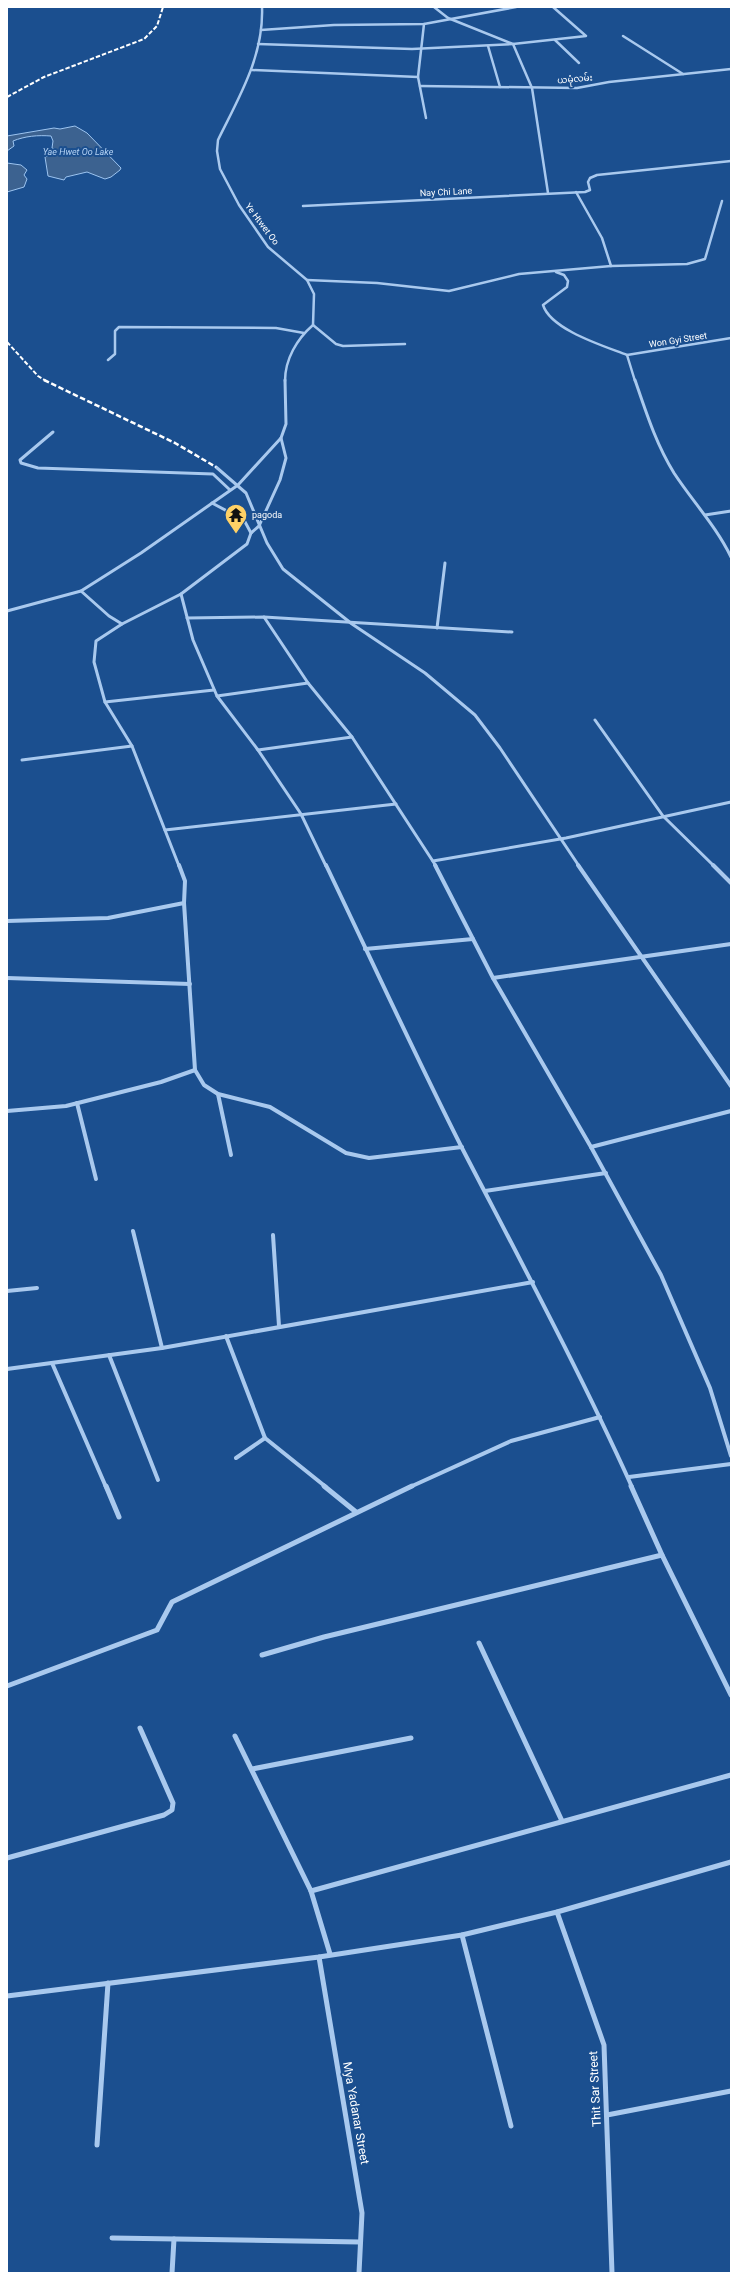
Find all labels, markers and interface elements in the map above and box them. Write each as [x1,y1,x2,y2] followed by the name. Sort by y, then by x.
[557,71,593,88] street label: ယမုံလမ်း
[43,147,114,157] water label: Yae Hwet Oo Lake
[420,186,473,198] street label: Nay Chi Lane
[243,201,281,247] street label: Ye Htwet Oo
[648,330,708,350] street label: Won Gyi Street
[223,502,249,535] temple icon: pagoda
[252,510,282,520] place label: pagoda
[586,2051,604,2127] street label: Thit Sar Street
[340,2061,372,2166] street label: Mya Yadanar Street

